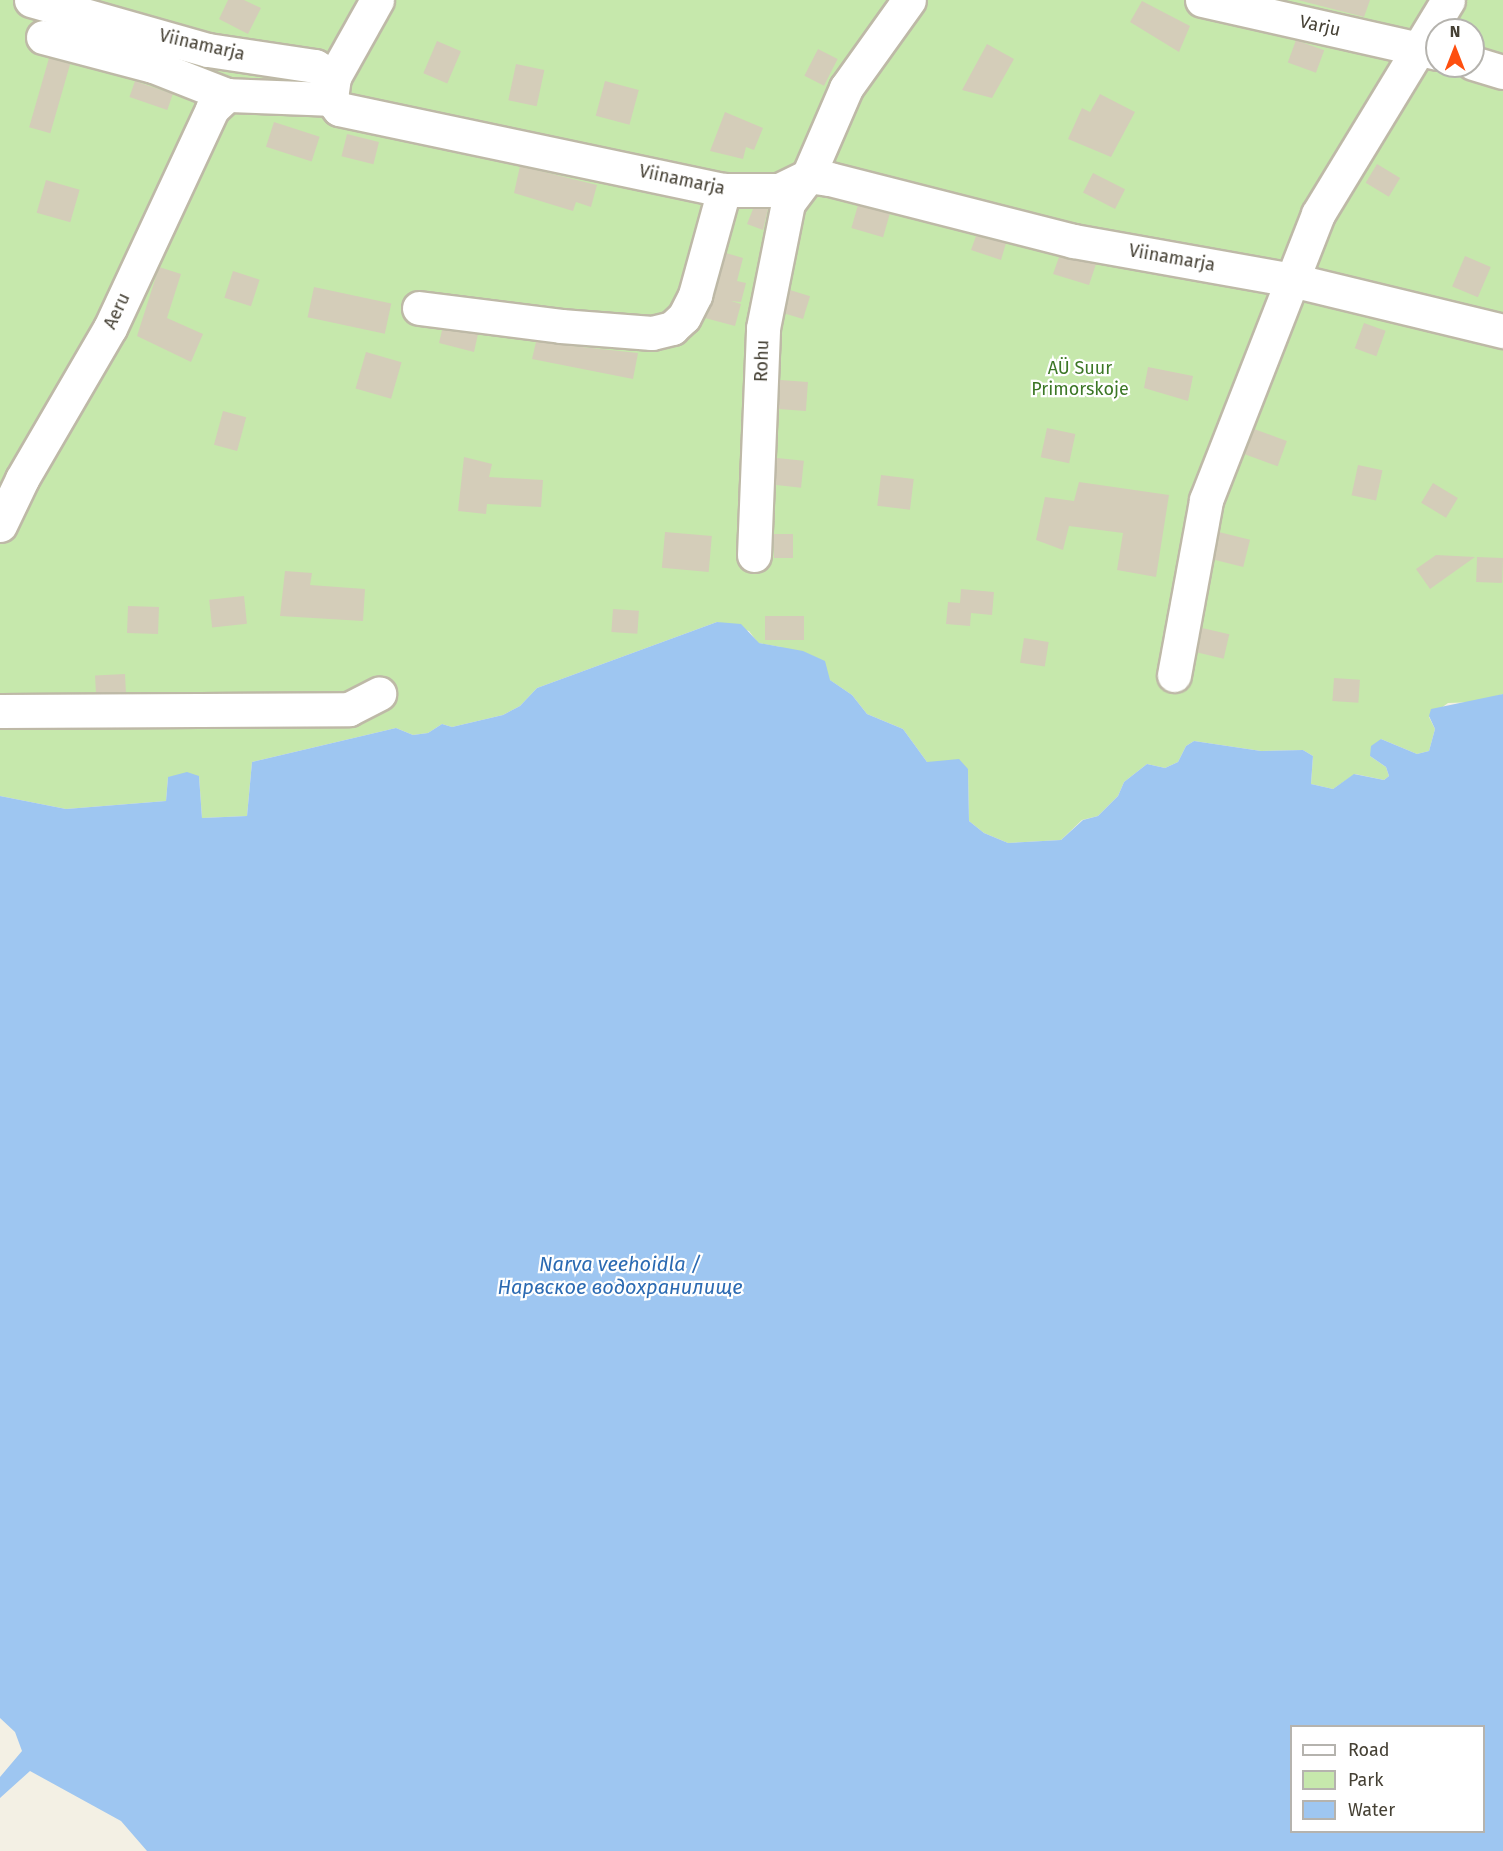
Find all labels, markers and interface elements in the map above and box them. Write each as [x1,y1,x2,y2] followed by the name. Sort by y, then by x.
[1297,11,1343,41] street label: Varju
[1425,18,1485,78] north arrow
[1450,22,1460,41] text: N
[157,25,247,65] street label: Viinamarja
[637,160,727,200] street label: Viinamarja
[1127,240,1217,276] street label: Viinamarja
[99,289,135,333] street label: Aeru
[750,340,774,382] street label: Rohu
[1031,358,1129,400] park label: AÜ Suur Primorskoje
[498,1253,742,1300] water label: Narva veehoidla / Нарвское водохранилище
[1290,1725,1485,1833] legend
[1348,1739,1390,1761] text: Road
[1348,1769,1383,1791] text: Park
[1348,1799,1395,1821] text: Water

